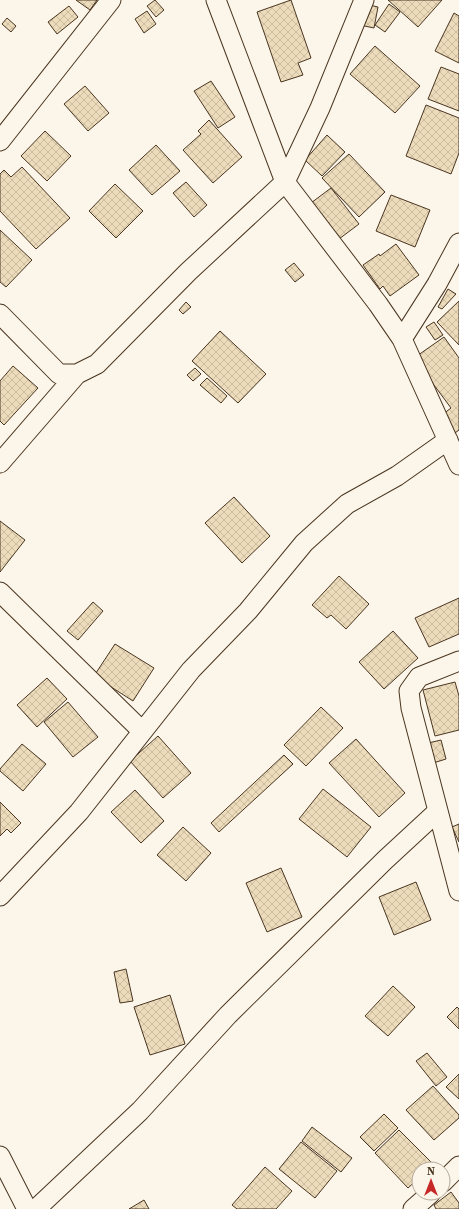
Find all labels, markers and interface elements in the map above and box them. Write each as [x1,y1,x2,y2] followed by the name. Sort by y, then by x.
[411,1161,451,1201] north arrow
[427,1164,435,1179] text: N

